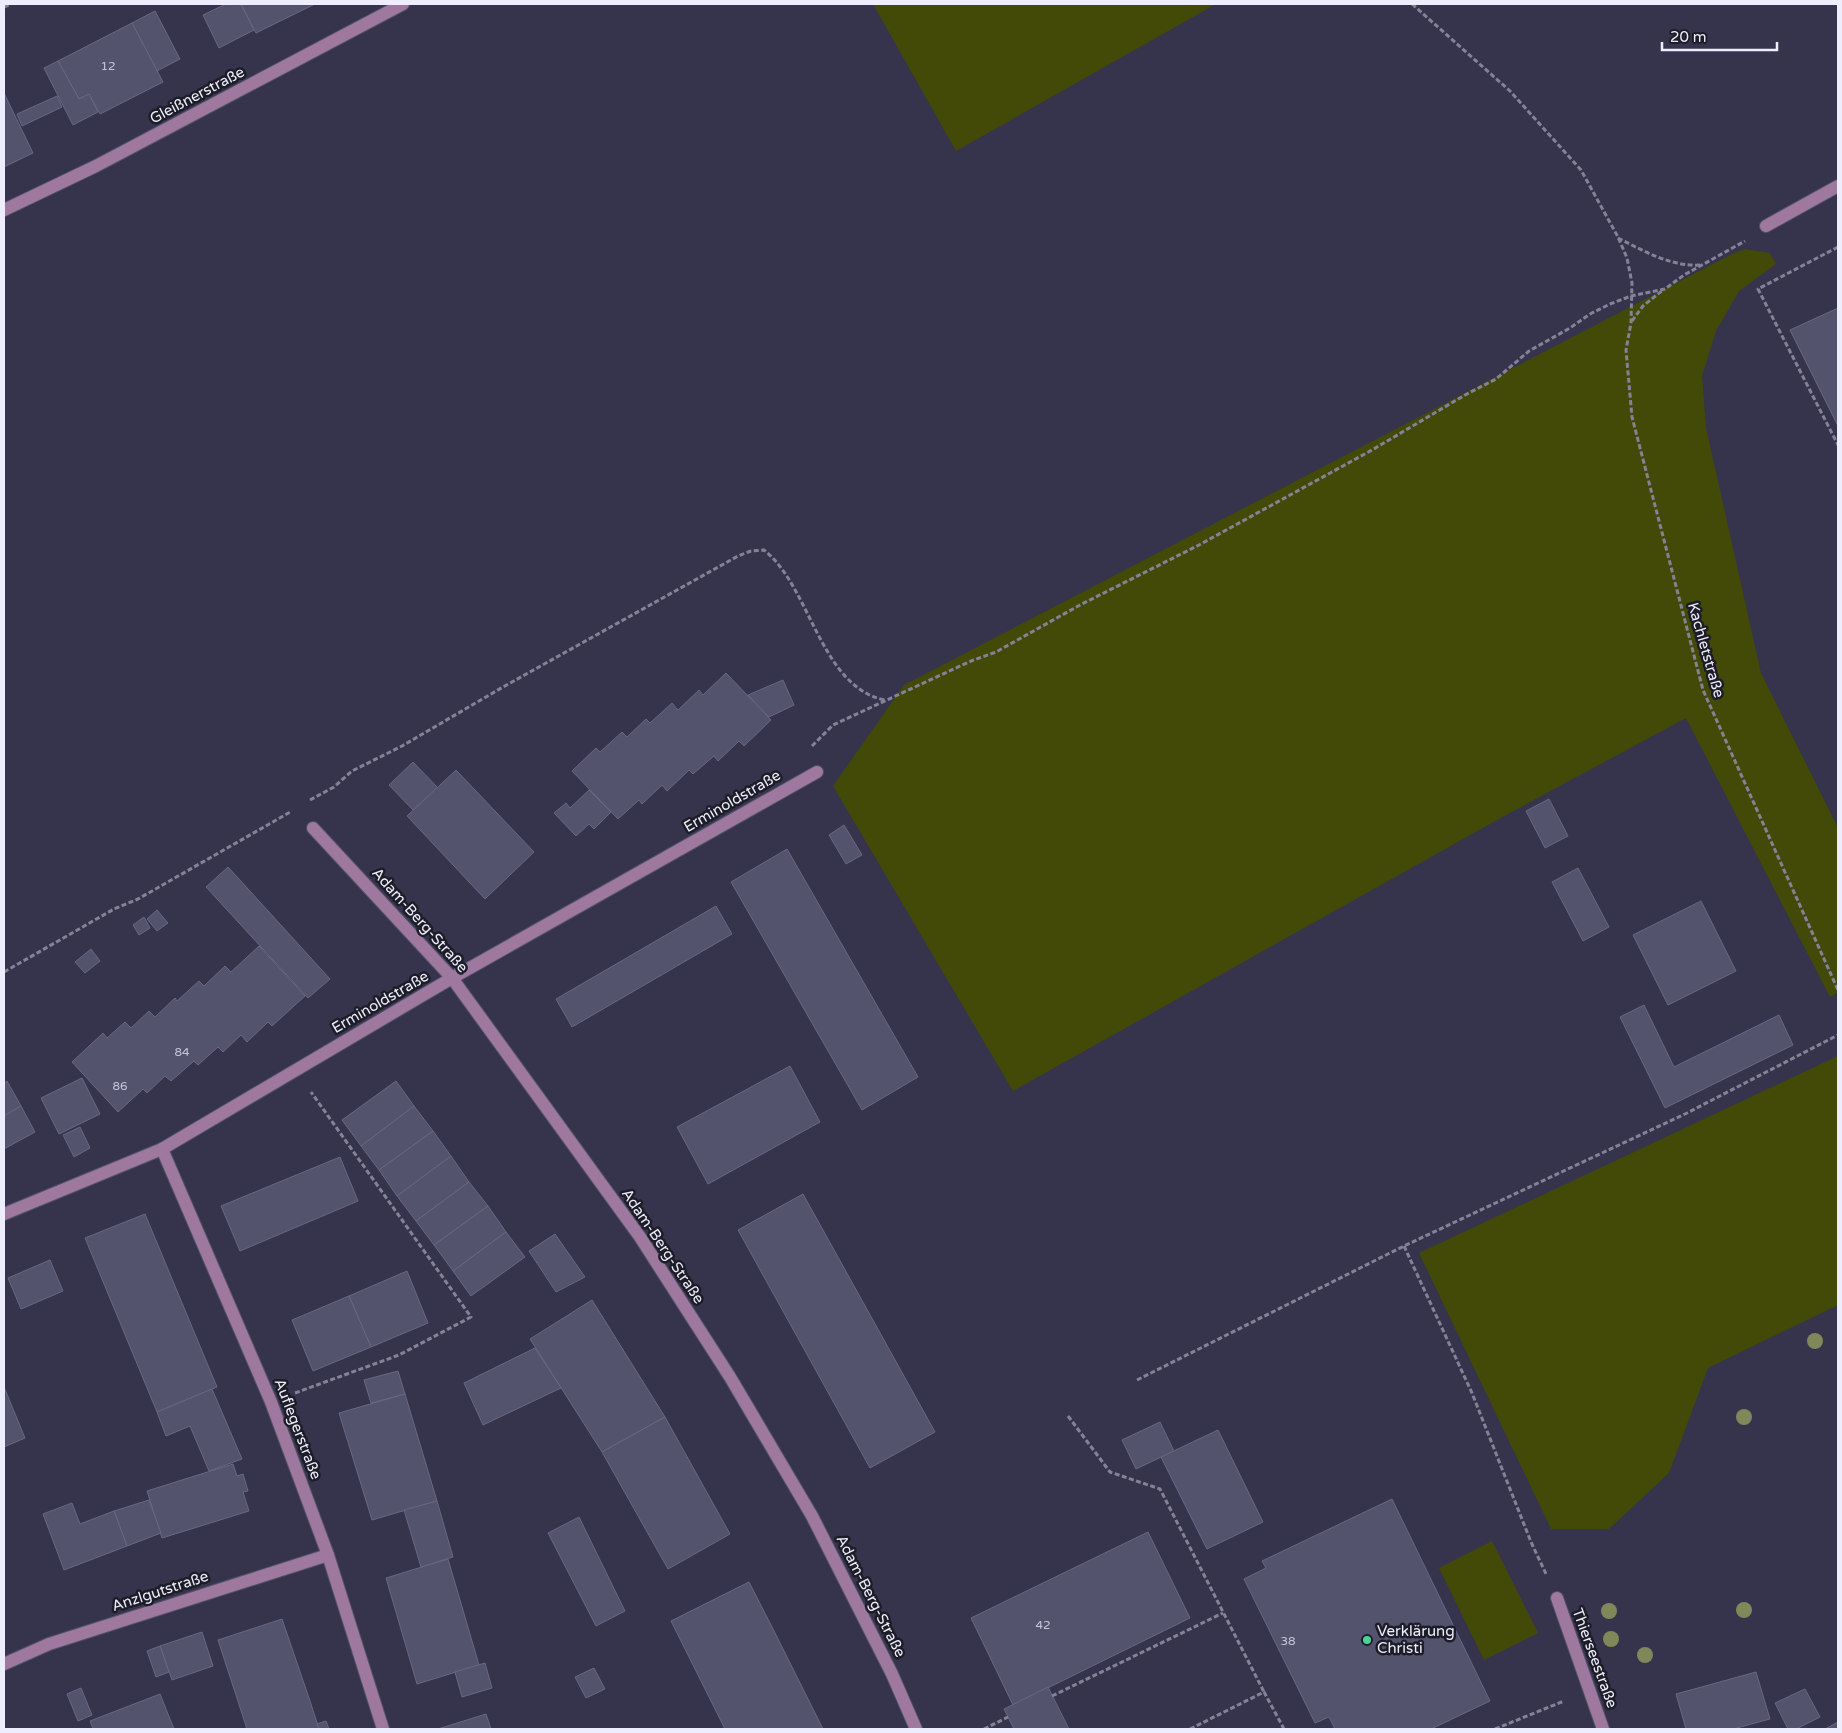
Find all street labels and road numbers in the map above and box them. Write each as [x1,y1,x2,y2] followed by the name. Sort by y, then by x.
[147,63,247,127] street label: Gleißnerstraße
[1684,600,1728,700] street label: Kachletstraße
[680,766,784,836] street label: Erminoldstraße
[368,864,472,976] street label: Adam-Berg-Straße
[328,967,432,1037] street label: Erminoldstraße
[618,1185,708,1307] street label: Adam-Berg-Straße
[271,1376,325,1482] street label: Auflegerstraße
[832,1532,910,1660] street label: Adam-Berg-Straße
[109,1567,211,1615] street label: Anzlgutstraße
[1569,1606,1621,1710] street label: Thierseestraße

